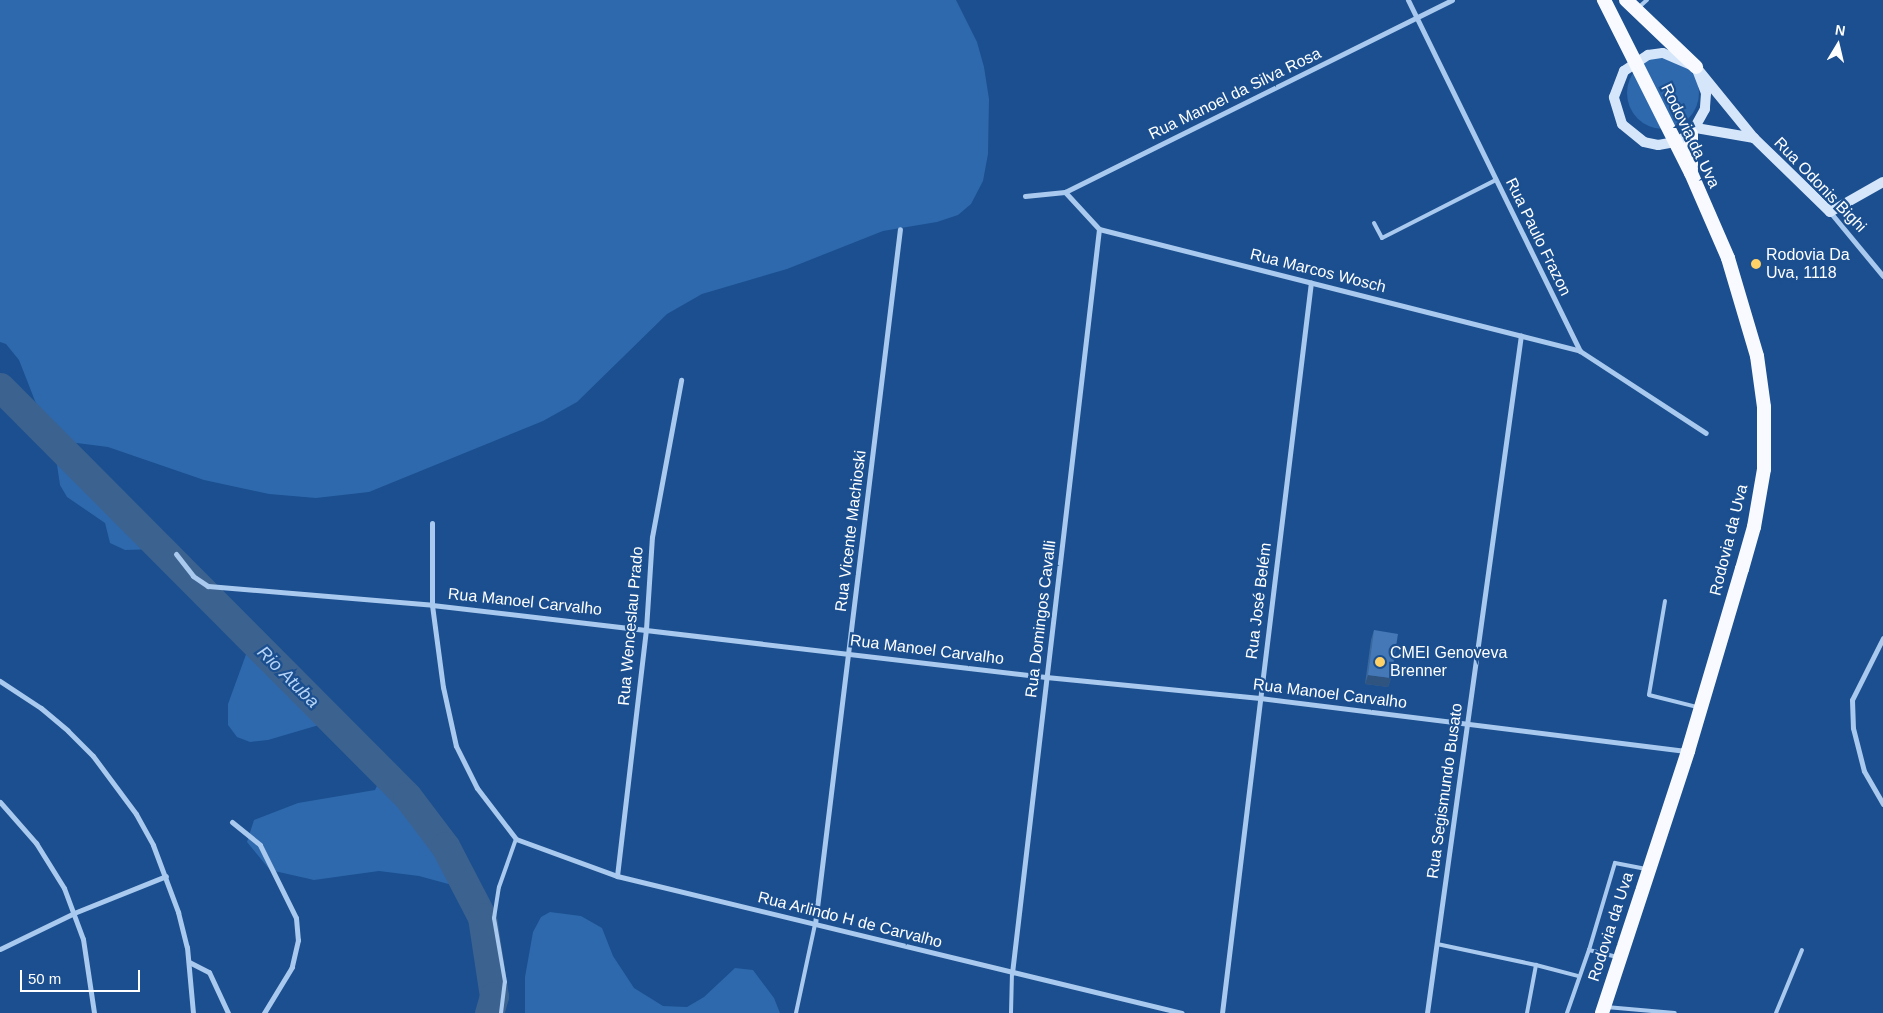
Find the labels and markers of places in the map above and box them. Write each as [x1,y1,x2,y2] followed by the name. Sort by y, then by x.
[1766,245,1850,283] place label: Rodovia Da Uva, 1118
[1750,258,1762,270] marker: Rodovia Da Uva, 1118
[1390,643,1507,681] place label: CMEI Genoveva Brenner
[1374,656,1386,668] marker: CMEI Genoveva Brenner

